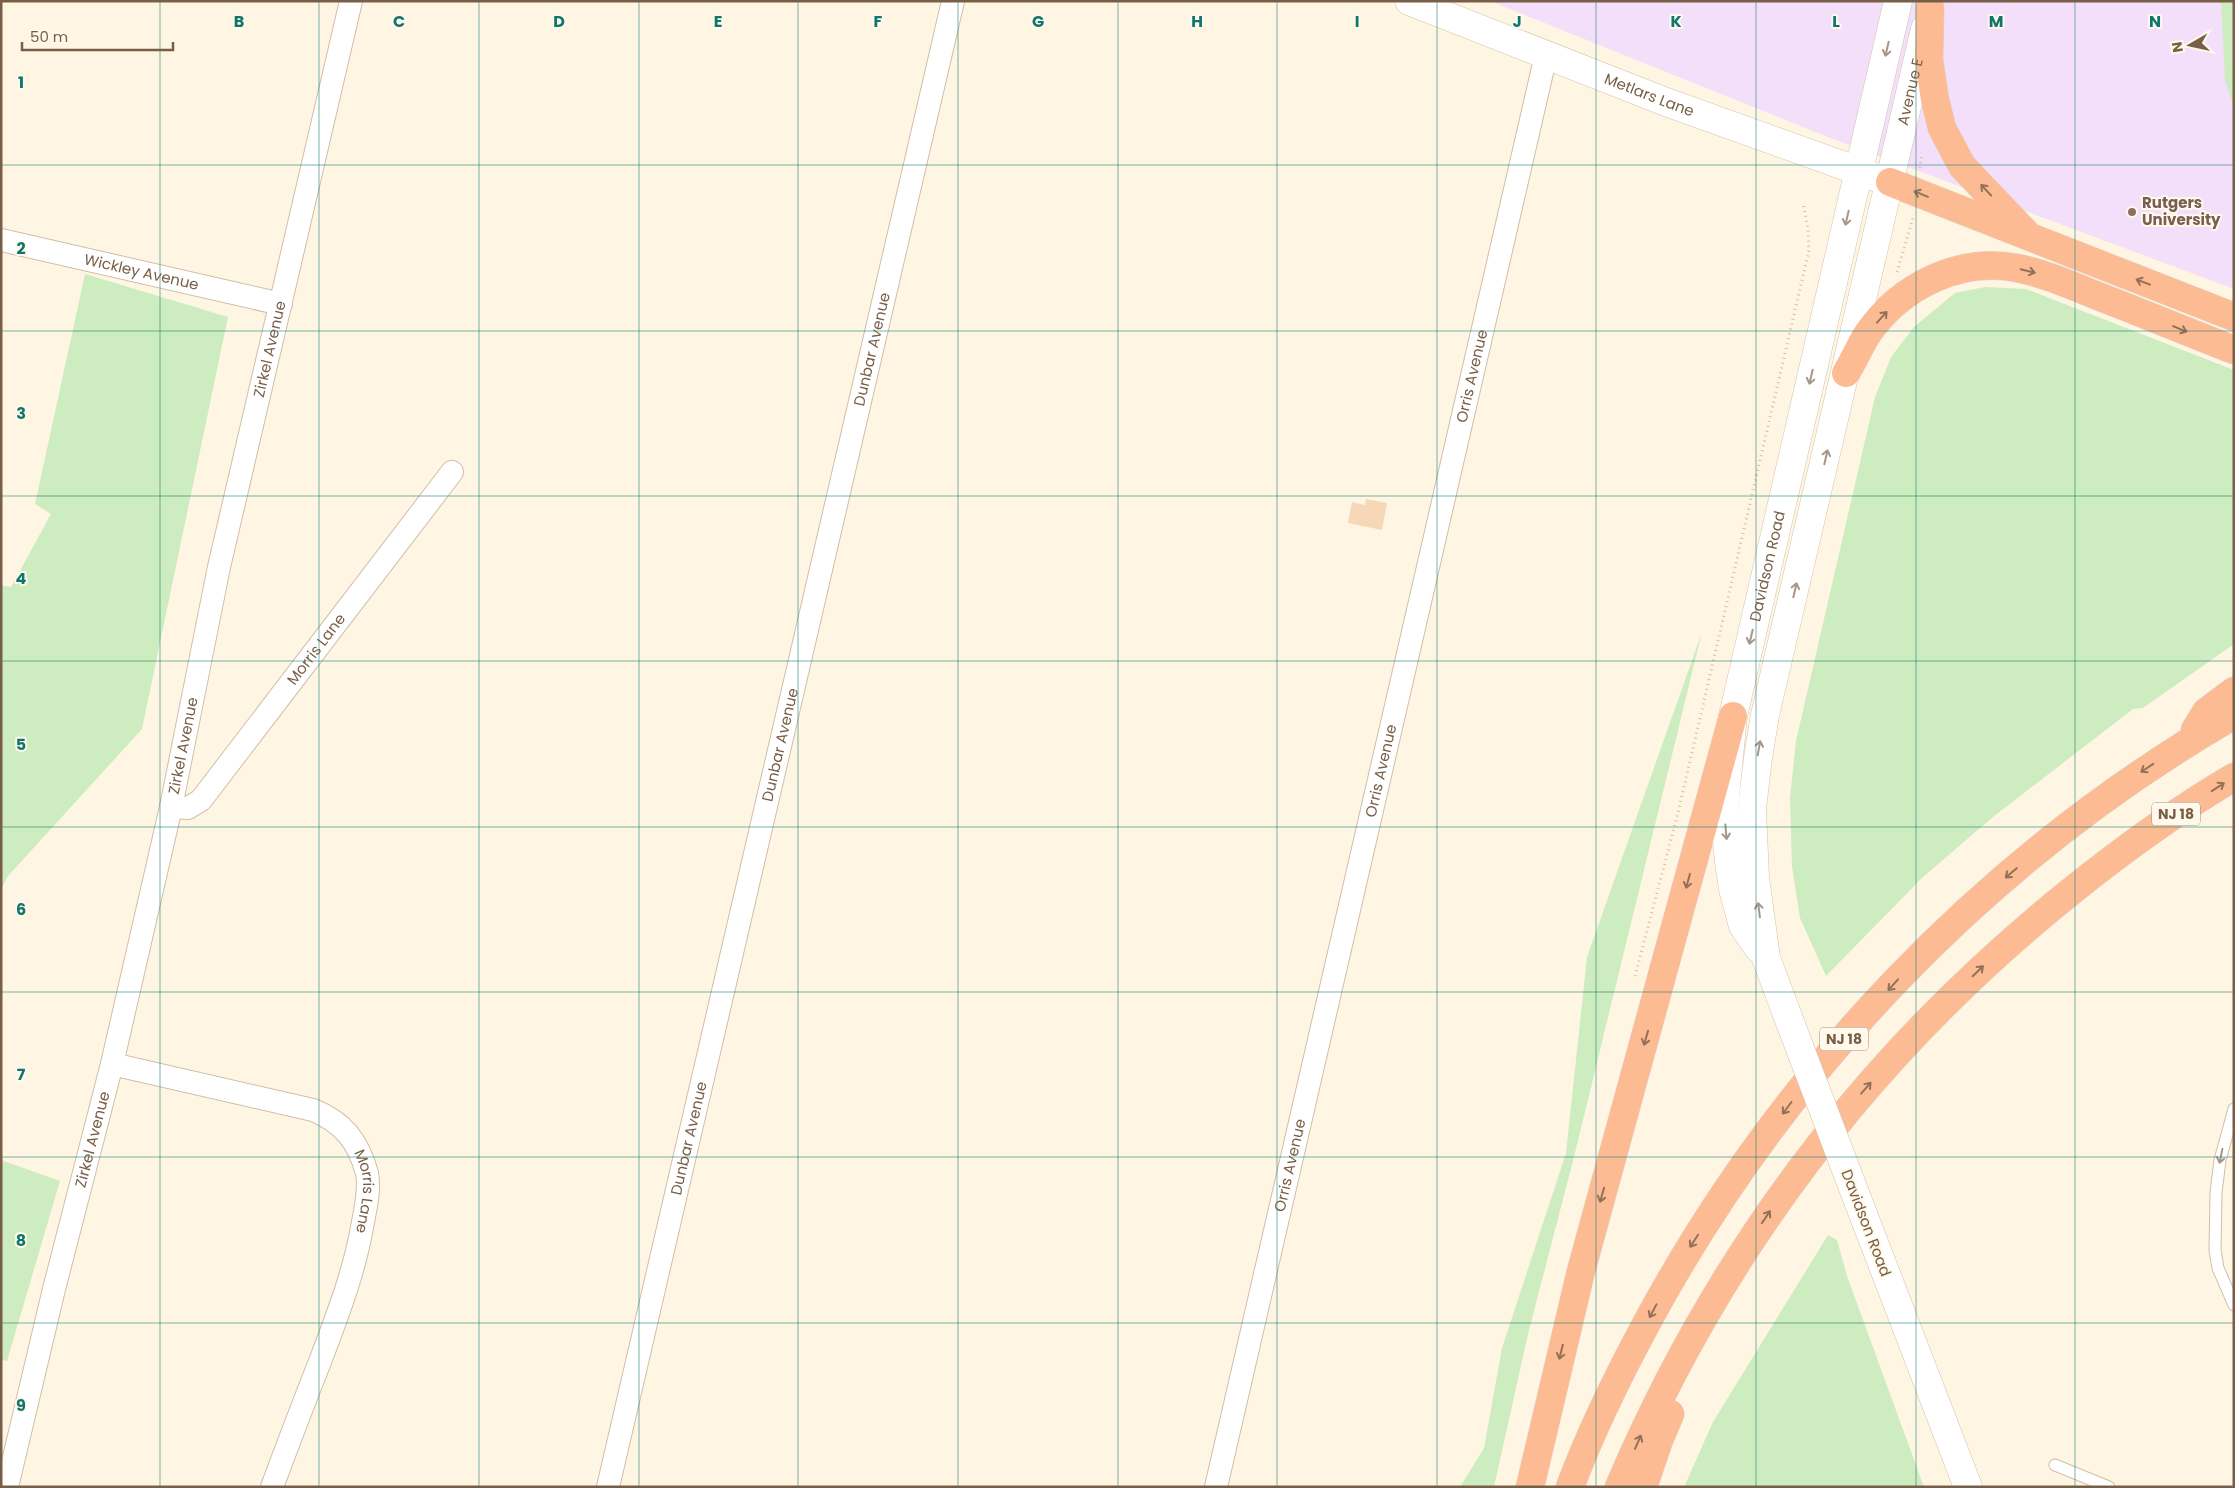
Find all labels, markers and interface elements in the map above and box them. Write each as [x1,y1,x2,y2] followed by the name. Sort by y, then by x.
[234,10,244,33] text: B
[393,10,405,33] text: C
[553,10,565,33] text: D
[714,10,722,33] text: E
[874,10,883,33] text: F
[1032,10,1044,33] text: G
[1191,10,1203,33] text: H
[1355,10,1359,33] text: I
[1512,10,1522,33] text: J
[1670,10,1682,33] text: K
[1832,10,1840,33] text: L
[1989,10,2003,33] text: M
[2149,10,2161,33] text: N
[22,20,174,52] scale bar
[2165,20,2215,70] north arrow
[30,26,68,47] text: 50 m
[1882,40,1891,56] one-way arrow
[2166,40,2188,54] text: N
[1892,56,1928,127] street label: Avenue E
[1601,68,1697,121] street label: Metlars Lane
[18,71,24,94] text: 1
[1980,184,1992,197] one-way arrow
[1914,189,1930,198] one-way arrow
[2142,192,2221,230] place label: Rutgers University
[2126,206,2138,218] marker: Rutgers University
[1842,210,1851,226] one-way arrow
[16,237,26,260] text: 2
[82,248,201,295] street label: Wickley Avenue
[2020,267,2036,276] one-way arrow
[2136,277,2151,286] one-way arrow
[848,290,895,408] street label: Dunbar Avenue
[248,299,291,399] street label: Zirkel Avenue
[1876,311,1887,324] one-way arrow
[2172,324,2187,334] one-way arrow
[1451,327,1492,425] street label: Orris Avenue
[1806,368,1815,384] one-way arrow
[16,402,26,425] text: 3
[1822,449,1831,465] one-way arrow
[1744,509,1790,624] street label: Davidson Road
[16,567,27,590] text: 4
[1791,582,1800,598] one-way arrow
[282,609,350,689] street label: Morris Lane
[1746,629,1755,645] one-way arrow
[756,686,803,804] street label: Dunbar Avenue
[163,695,203,796] street label: Zirkel Avenue
[1360,722,1401,819] street label: Orris Avenue
[16,733,26,756] text: 5
[1755,741,1765,757] one-way arrow
[2141,764,2155,774] one-way arrow
[2211,782,2225,792] one-way arrow
[2152,802,2200,826] road number: NJ 18
[1721,824,1731,840] one-way arrow
[2004,867,2017,878] one-way arrow
[1683,873,1693,889] one-way arrow
[16,898,26,921] text: 6
[1754,902,1764,918] one-way arrow
[1972,965,1985,977] one-way arrow
[1887,978,1899,991] one-way arrow
[1820,1028,1868,1050] road number: NJ 18
[1640,1030,1650,1046] one-way arrow
[17,1063,26,1086] text: 7
[665,1079,712,1197] street label: Dunbar Avenue
[1860,1082,1872,1095] one-way arrow
[70,1089,115,1190] street label: Zirkel Avenue
[1782,1101,1792,1115] one-way arrow
[1269,1117,1311,1214] street label: Orris Avenue
[349,1146,379,1235] street label: Morris Lane
[2216,1148,2225,1164] one-way arrow
[1836,1166,1897,1279] street label: Davidson Road
[1597,1186,1607,1202] one-way arrow
[1761,1210,1771,1224] one-way arrow
[16,1229,26,1252] text: 8
[1689,1234,1699,1248] one-way arrow
[1648,1303,1657,1318] one-way arrow
[1556,1344,1565,1360] one-way arrow
[16,1394,26,1417] text: 9
[1633,1435,1643,1450] one-way arrow

